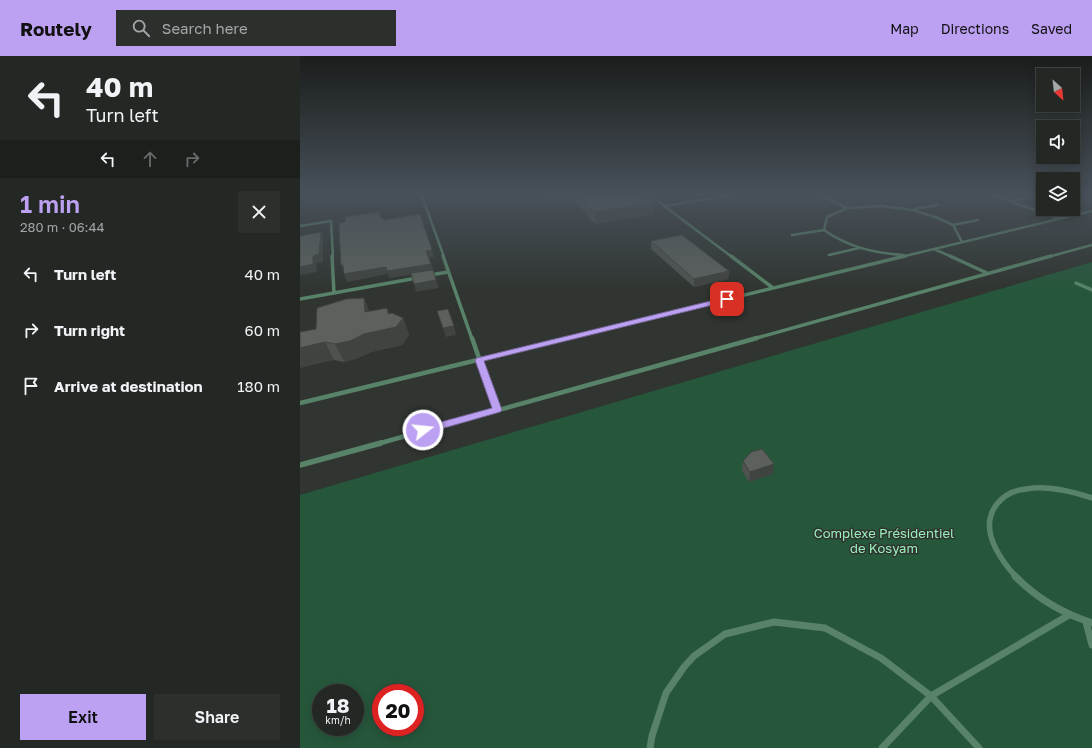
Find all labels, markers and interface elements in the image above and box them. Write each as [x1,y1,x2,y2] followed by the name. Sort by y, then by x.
[116,10,396,46] search box
[20,17,92,40] text: Routely
[130,17,152,39] icon: search
[162,19,248,37] text: Search here
[890,20,919,37] text: Map
[941,20,1009,37] text: Directions
[1031,20,1072,37] text: Saved
[1036,68,1080,112] north arrow
[1036,68,1080,216] map controls
[86,70,153,103] text: 40 m
[20,72,72,124] icon: left
[86,104,159,126] text: Turn left
[1036,120,1080,164] button: sound
[97,148,119,170] icon: left
[139,148,161,170] icon: ahead
[181,148,203,170] icon: right
[1036,172,1080,216] button: layers
[20,189,80,218] text: 1 min
[238,191,280,233] button: close
[20,219,104,235] text: 280 m · 06:44
[20,263,42,285] icon: left
[54,265,116,283] text: Turn left
[245,265,280,283] text: 40 m
[710,282,744,316] pin
[716,288,738,310] icon: arrive
[20,319,42,341] icon: right
[54,321,125,339] text: Turn right
[245,321,280,339] text: 60 m
[20,375,42,397] icon: arrive
[54,377,203,395] text: Arrive at destination
[237,377,280,395] text: 180 m
[402,409,444,451] position arrow
[814,525,954,556] park label: Complexe Présidentiel de Kosyam
[372,684,424,736] speed limit sign: 20
[326,693,350,717] text: 18
[20,694,146,740] button: Exit
[154,694,280,740] button: Share
[325,714,351,726] text: km/h

